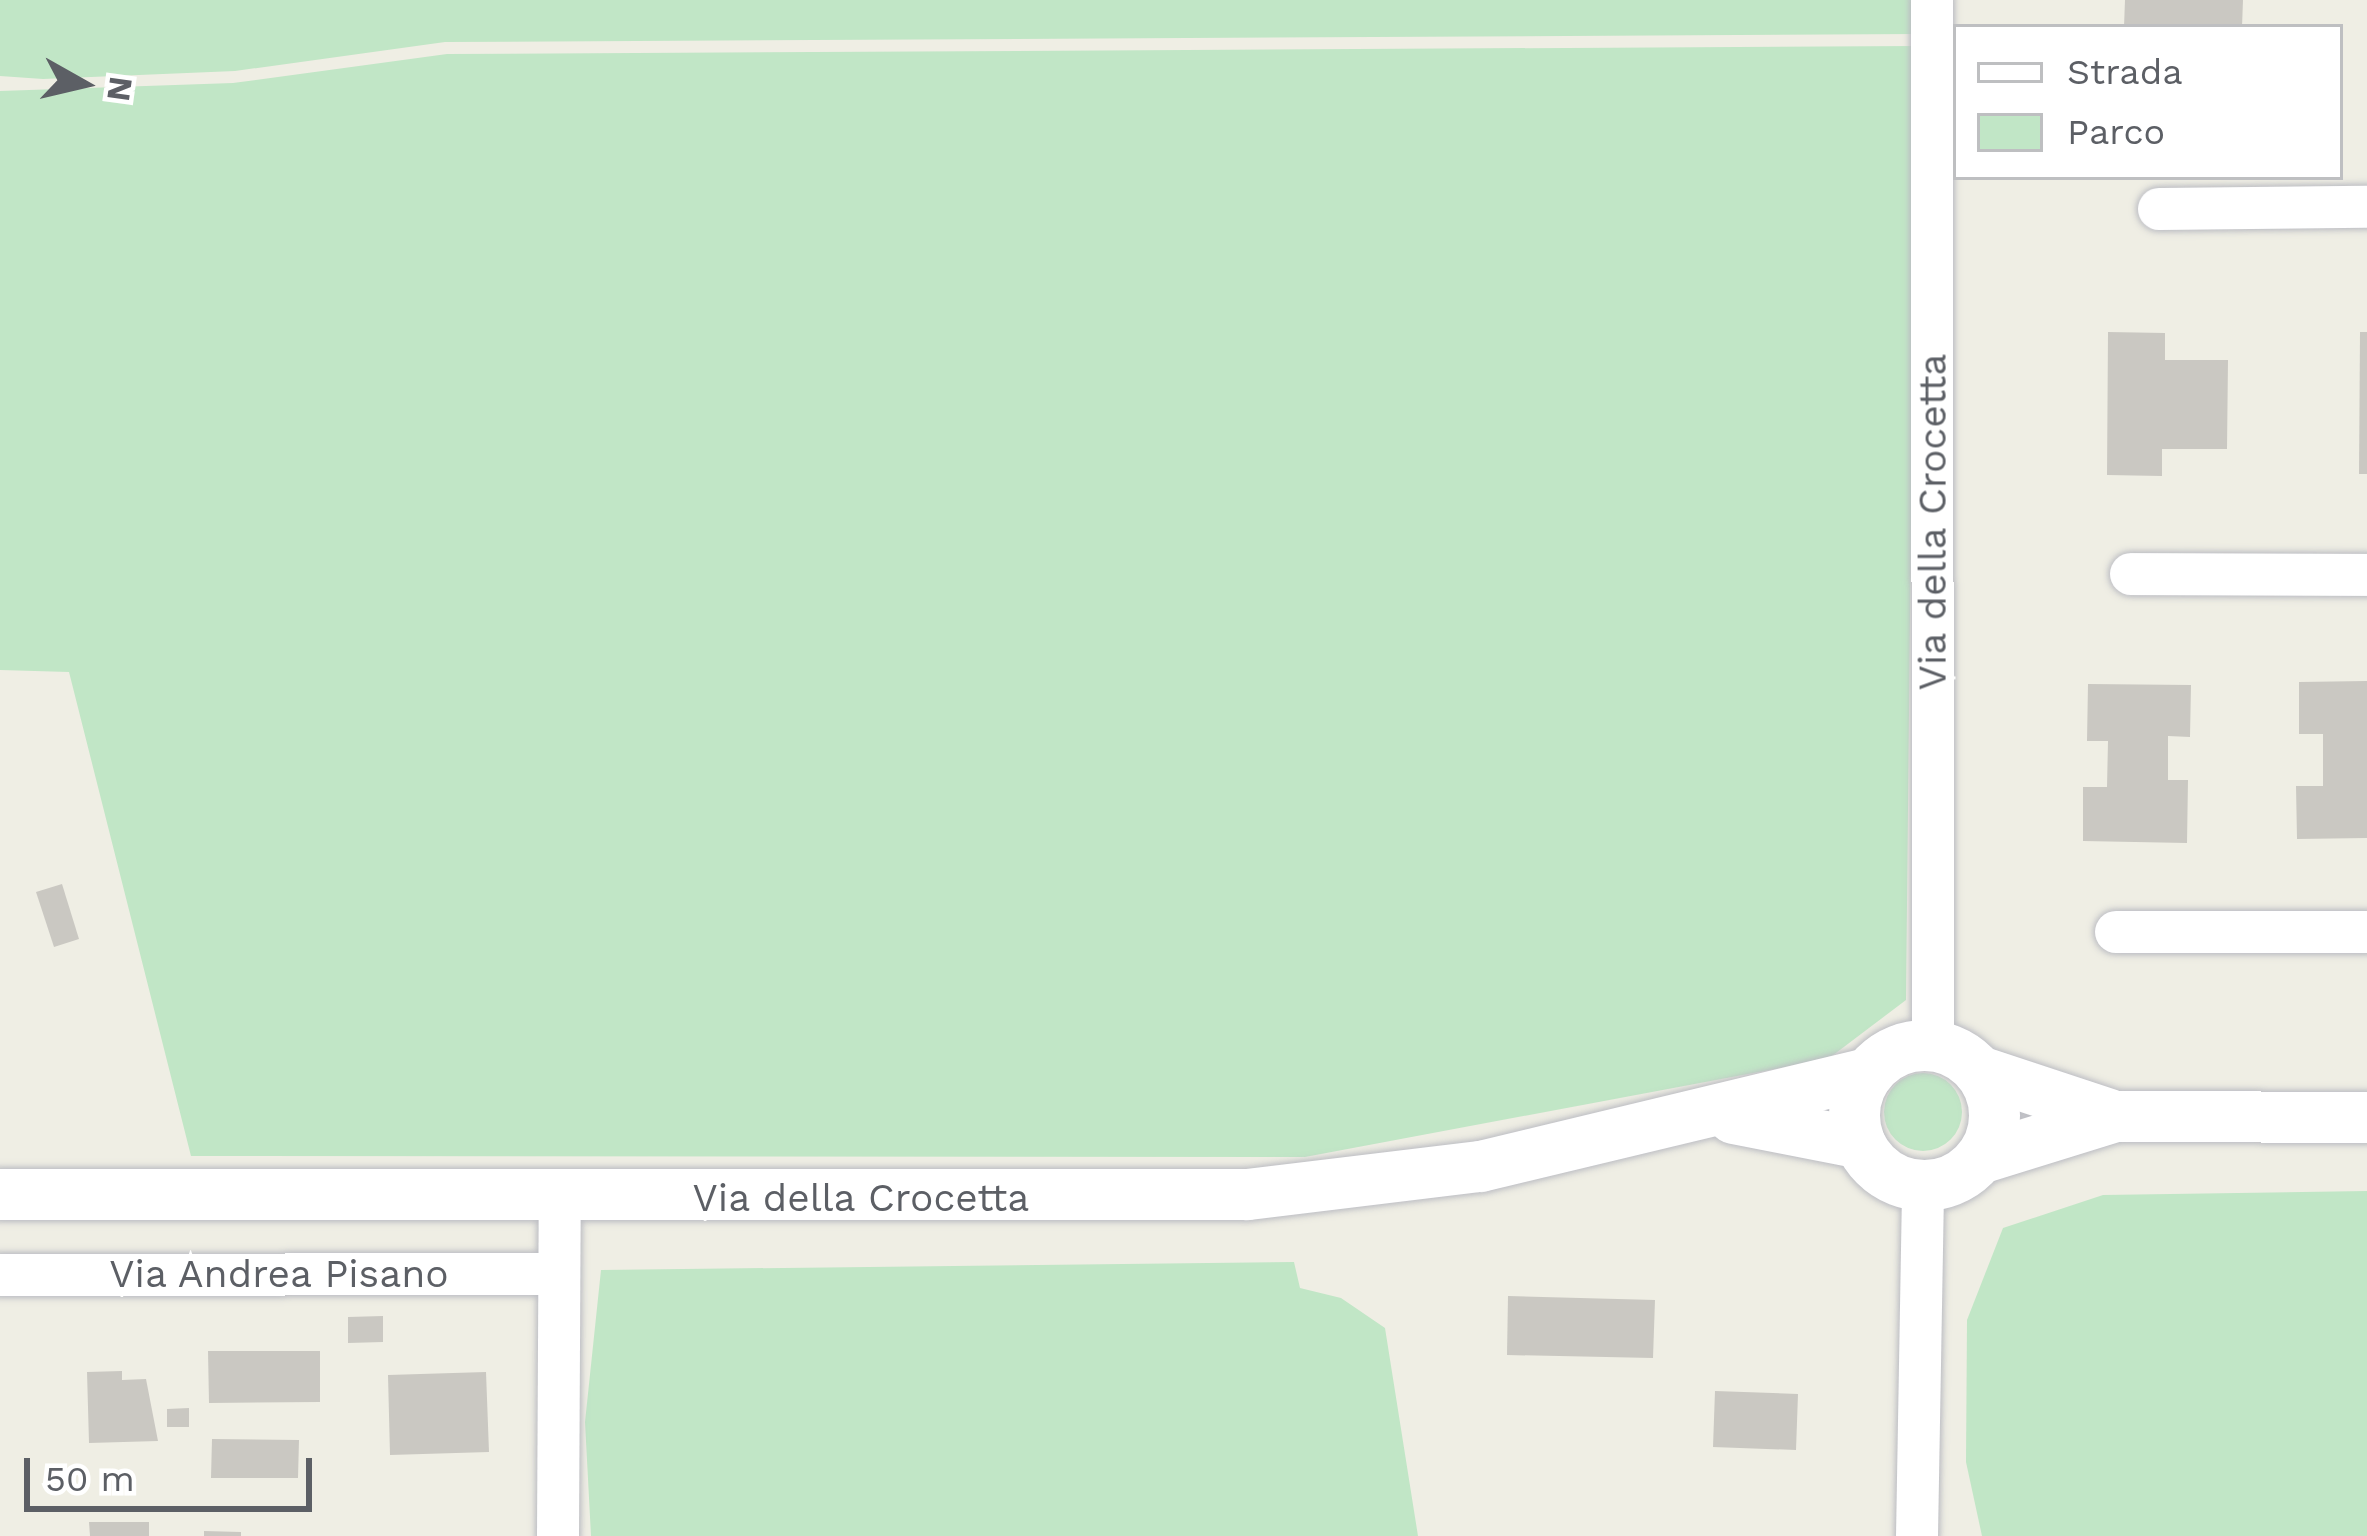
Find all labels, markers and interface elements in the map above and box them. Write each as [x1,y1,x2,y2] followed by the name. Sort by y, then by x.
[24,24,144,144] north arrow
[1953,24,2343,180] legend
[2067,51,2183,93] text: Strada
[99,74,141,104] text: N
[2067,111,2165,153] text: Parco
[1910,353,1956,691] street label: Via della Crocetta
[692,1175,1030,1221] street label: Via della Crocetta
[108,1251,450,1297] street label: Via Andrea Pisano
[30,1434,318,1508] scale bar
[45,1458,135,1500] text: 50 m

